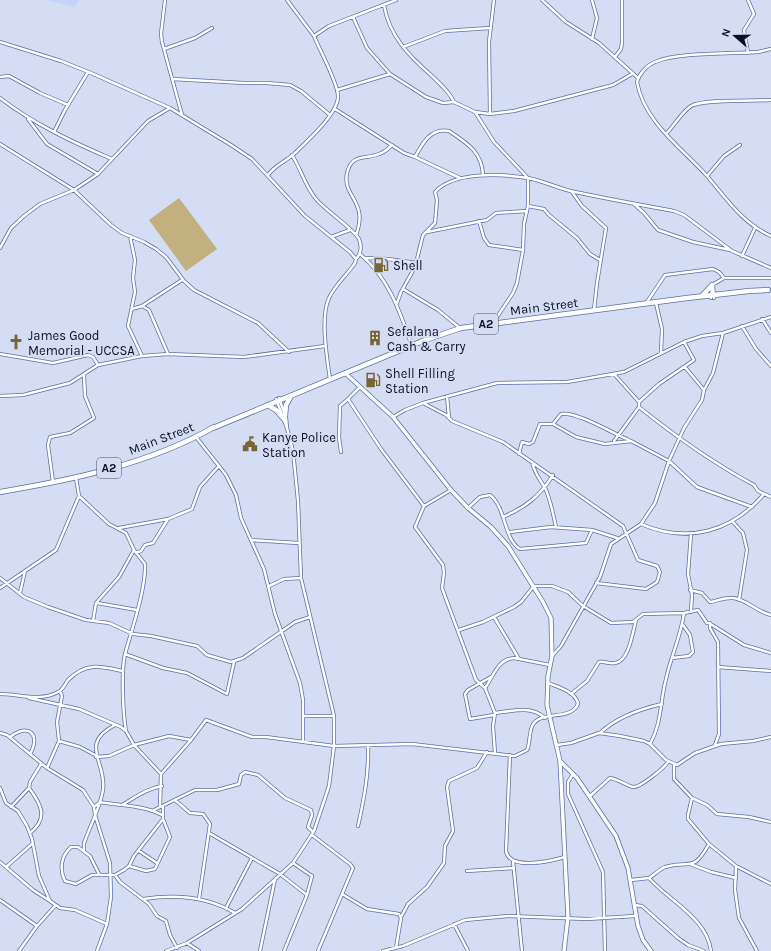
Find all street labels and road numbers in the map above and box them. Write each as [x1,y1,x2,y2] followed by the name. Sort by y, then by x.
[509,295,579,318] street label: Main Street
[474,314,498,334] road number: A2
[126,419,196,458] street label: Main Street
[97,458,121,478] road number: A2

